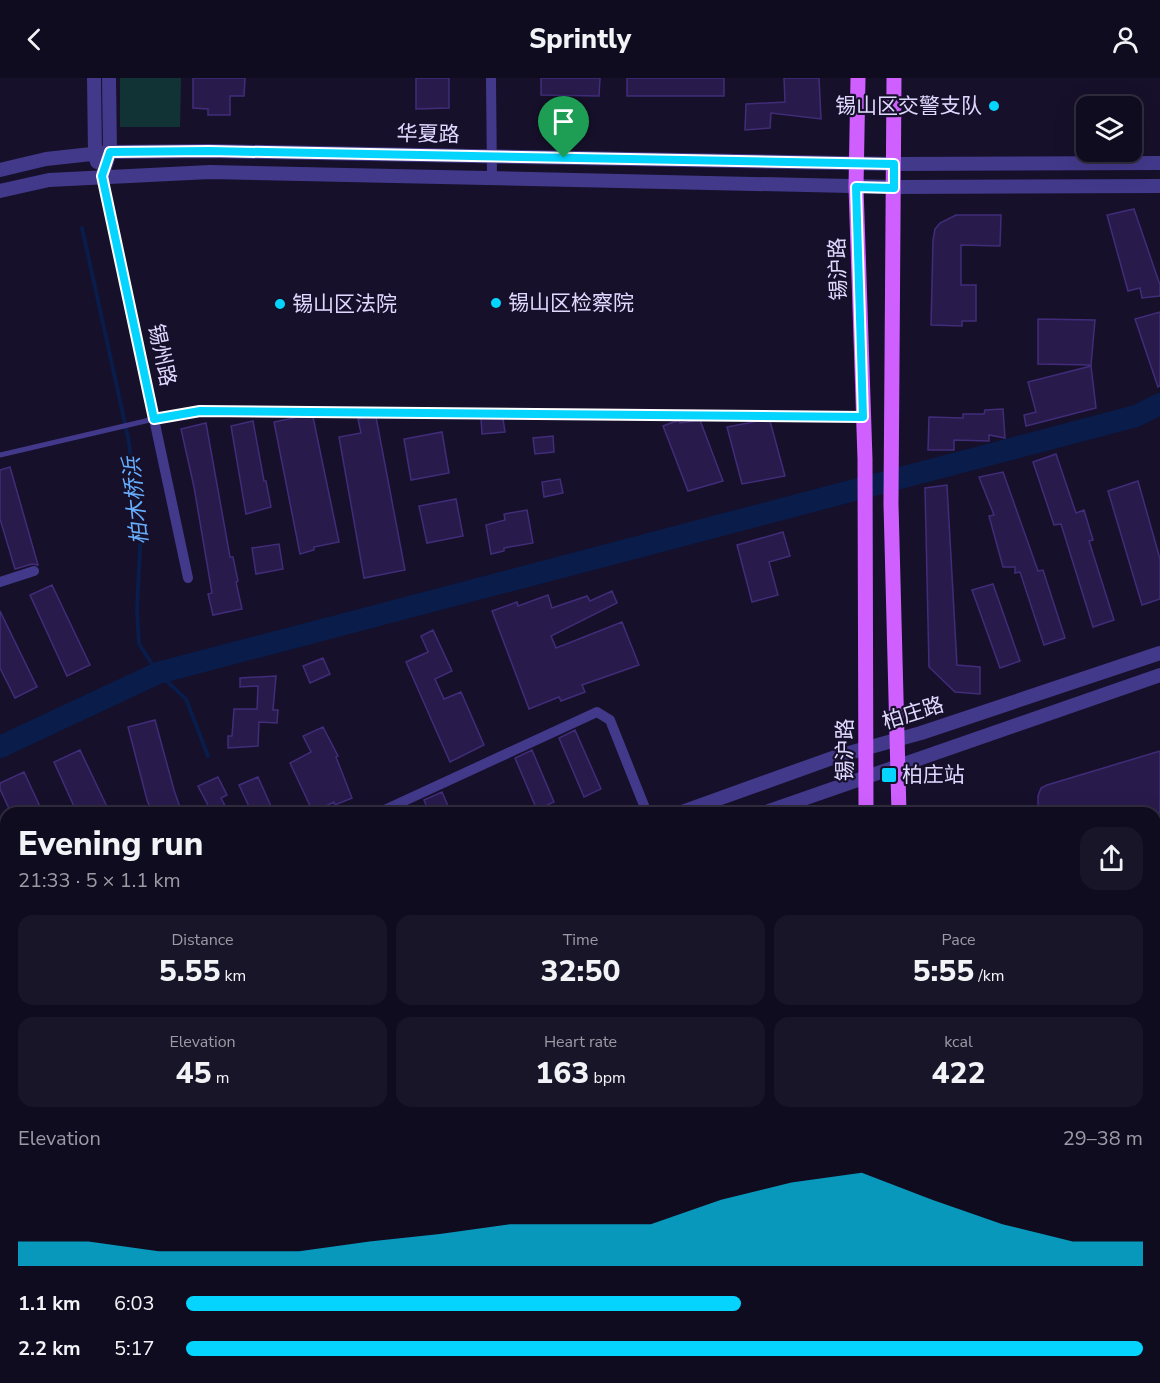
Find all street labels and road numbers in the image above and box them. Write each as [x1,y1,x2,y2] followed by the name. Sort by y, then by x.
[396,119,460,149] street label: 华夏路
[823,237,853,301] street label: 锡沪路
[142,321,182,389] street label: 锡州路
[879,690,947,736] street label: 柏庄路
[831,719,859,782] street label: 锡沪路

